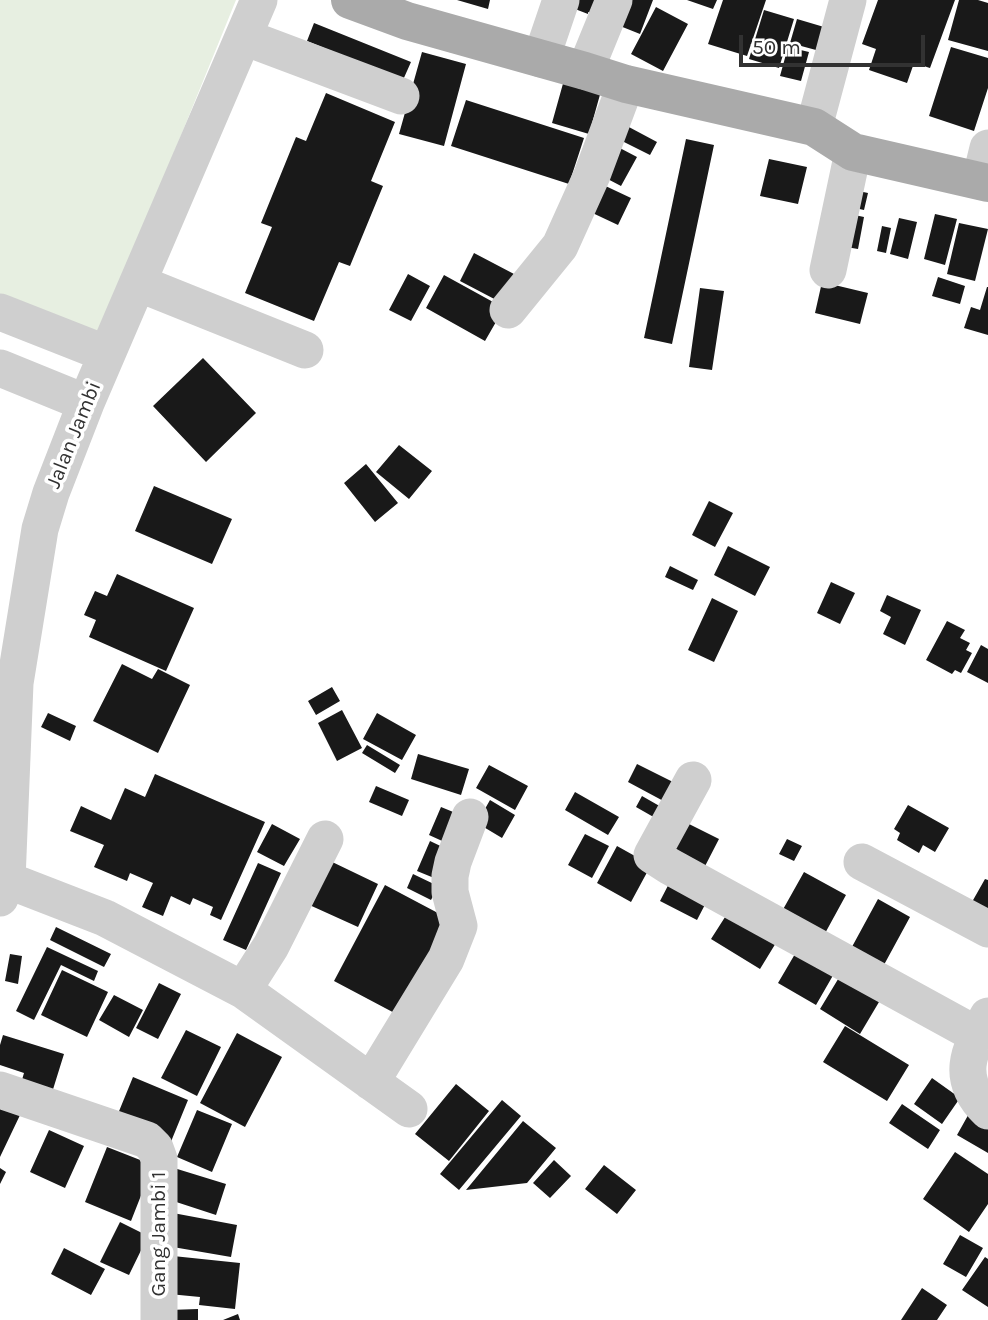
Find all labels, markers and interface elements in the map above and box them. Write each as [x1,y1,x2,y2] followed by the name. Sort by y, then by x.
[743,21,928,65] scale bar
[752,35,801,59] text: 50 m
[41,378,107,492] street label: Jalan Jambi
[146,1172,172,1296] street label: Gang Jambi 1

